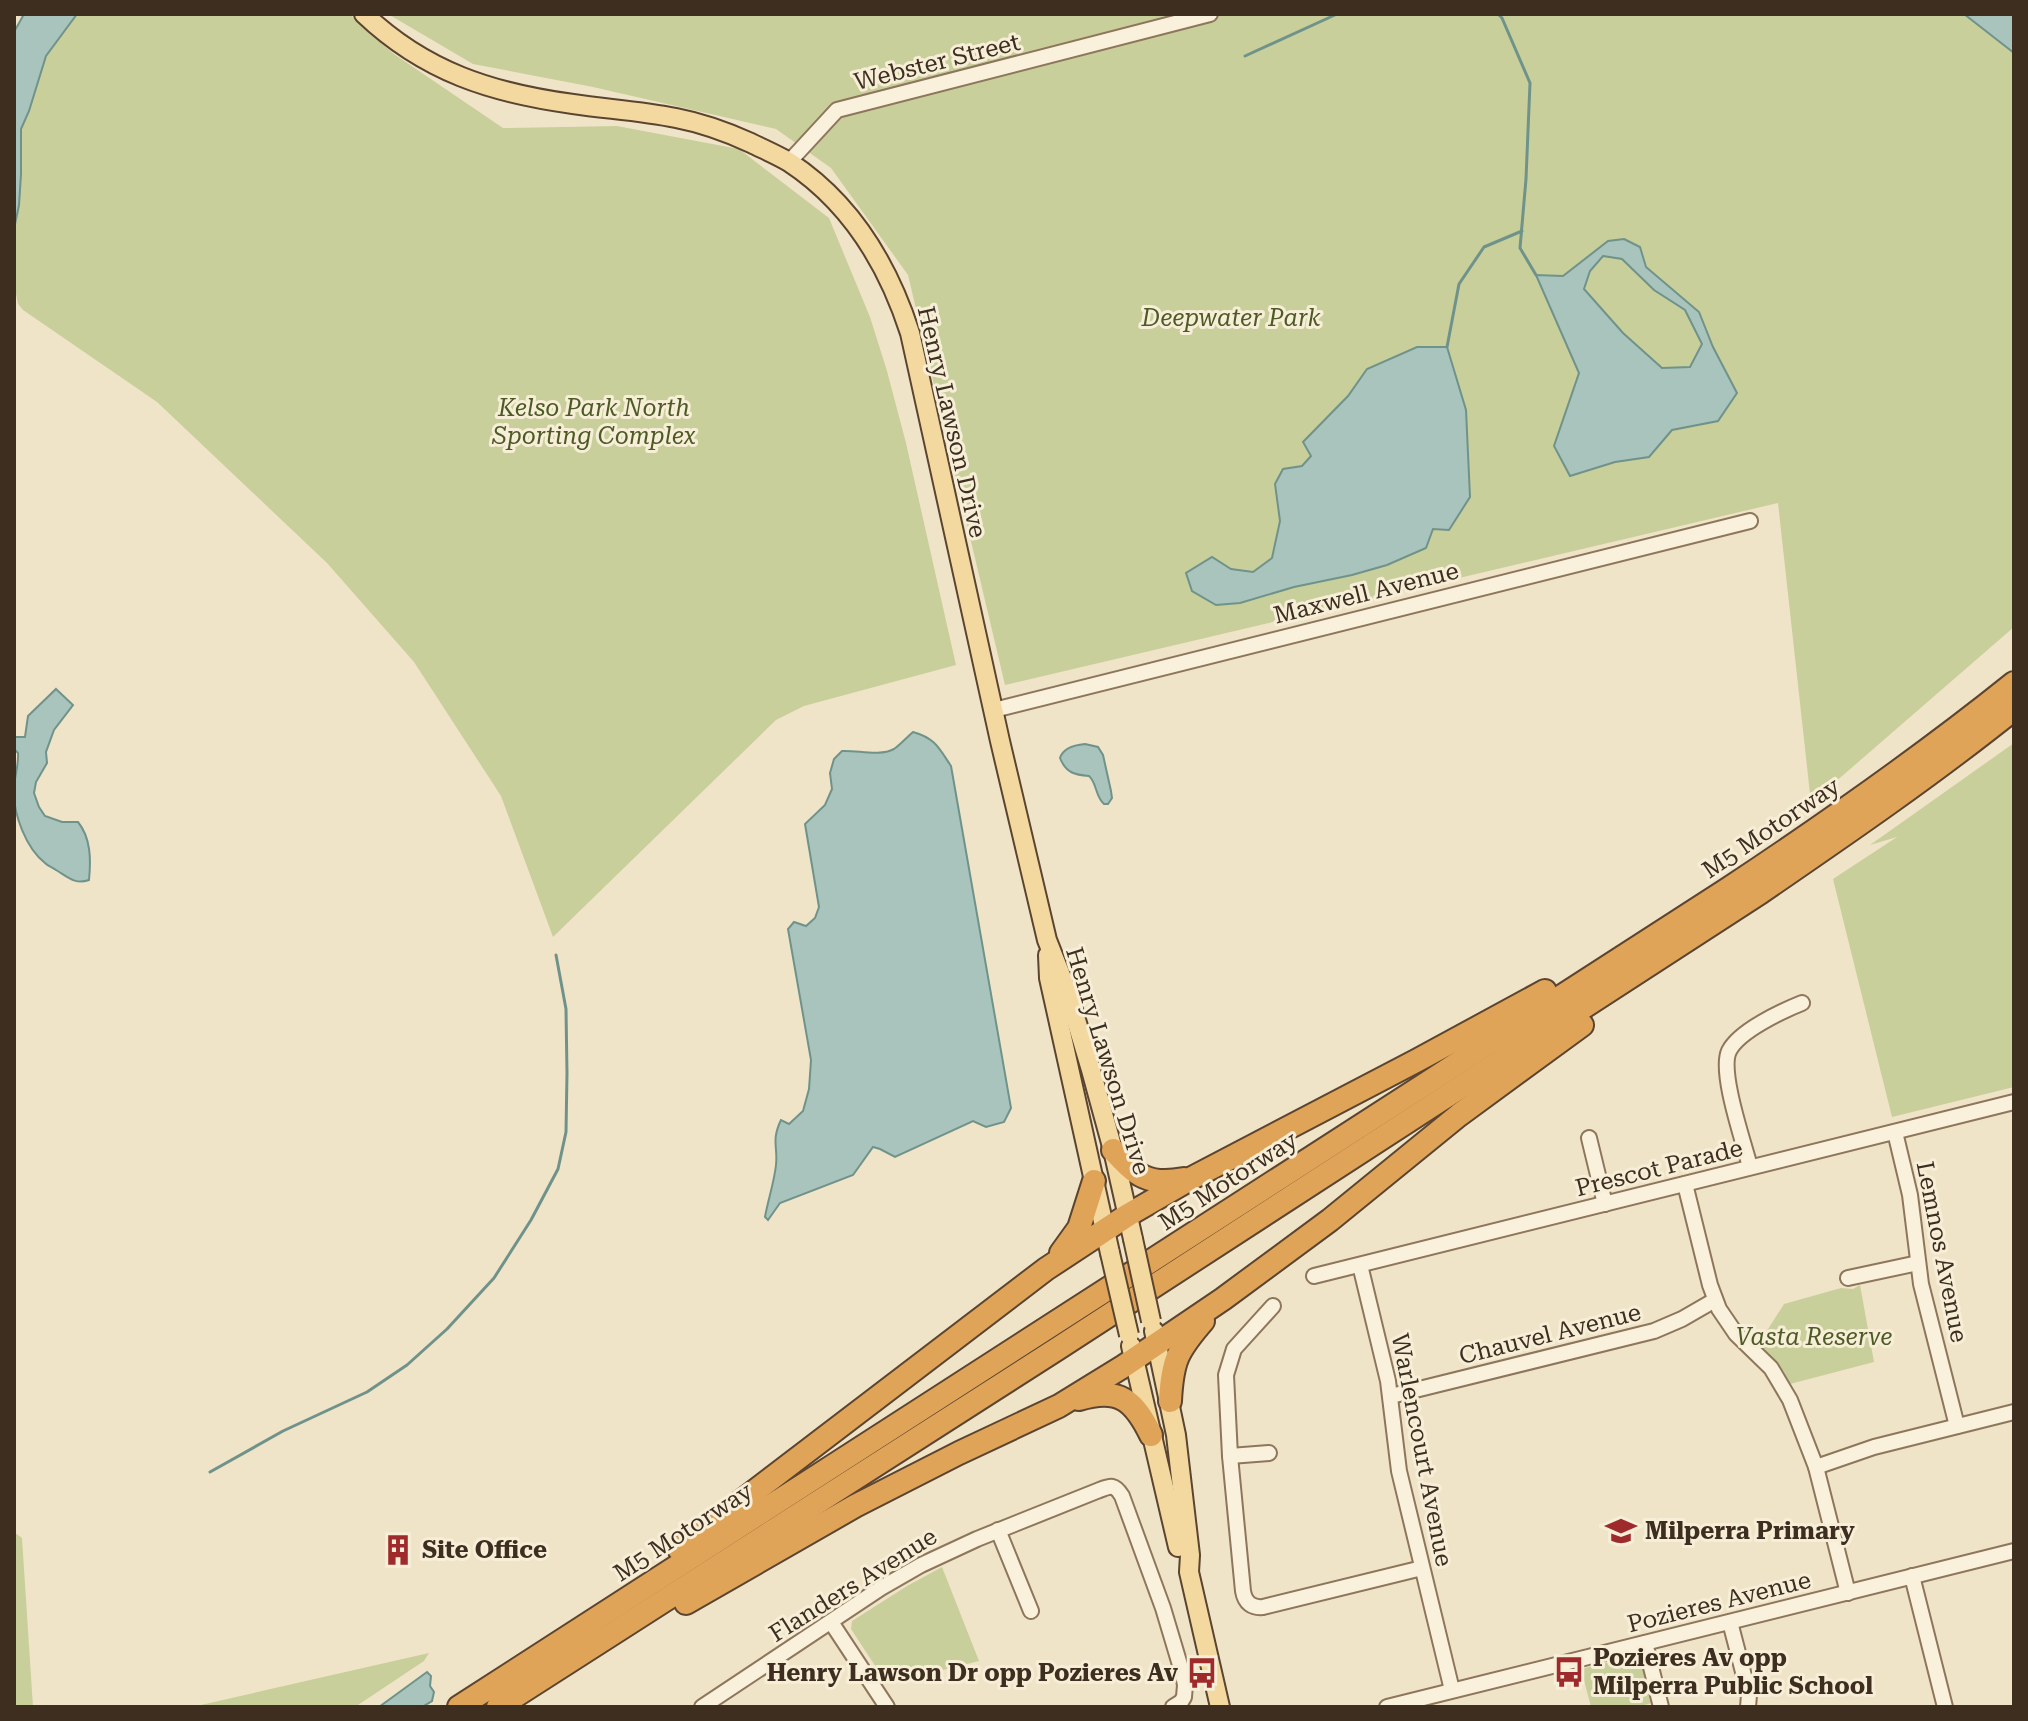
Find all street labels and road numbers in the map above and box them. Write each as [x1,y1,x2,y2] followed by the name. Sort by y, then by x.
[851,28,1023,96] street label: Webster Street
[912,304,992,540] street label: Henry Lawson Drive
[1271,556,1461,630] street label: Maxwell Avenue
[1697,771,1846,884] street label: M5 Motorway
[1060,944,1156,1178] street label: Henry Lawson Drive
[1153,1125,1303,1236] street label: M5 Motorway
[1572,1134,1746,1202] street label: Prescot Parade
[1911,1159,1973,1345] street label: Lemnos Avenue
[1456,1298,1644,1370] street label: Chauvel Avenue
[1386,1331,1458,1569] street label: Warlencourt Avenue
[608,1476,758,1587] street label: M5 Motorway
[764,1522,942,1648] street label: Flanders Avenue
[1624,1566,1814,1638] street label: Pozieres Avenue

